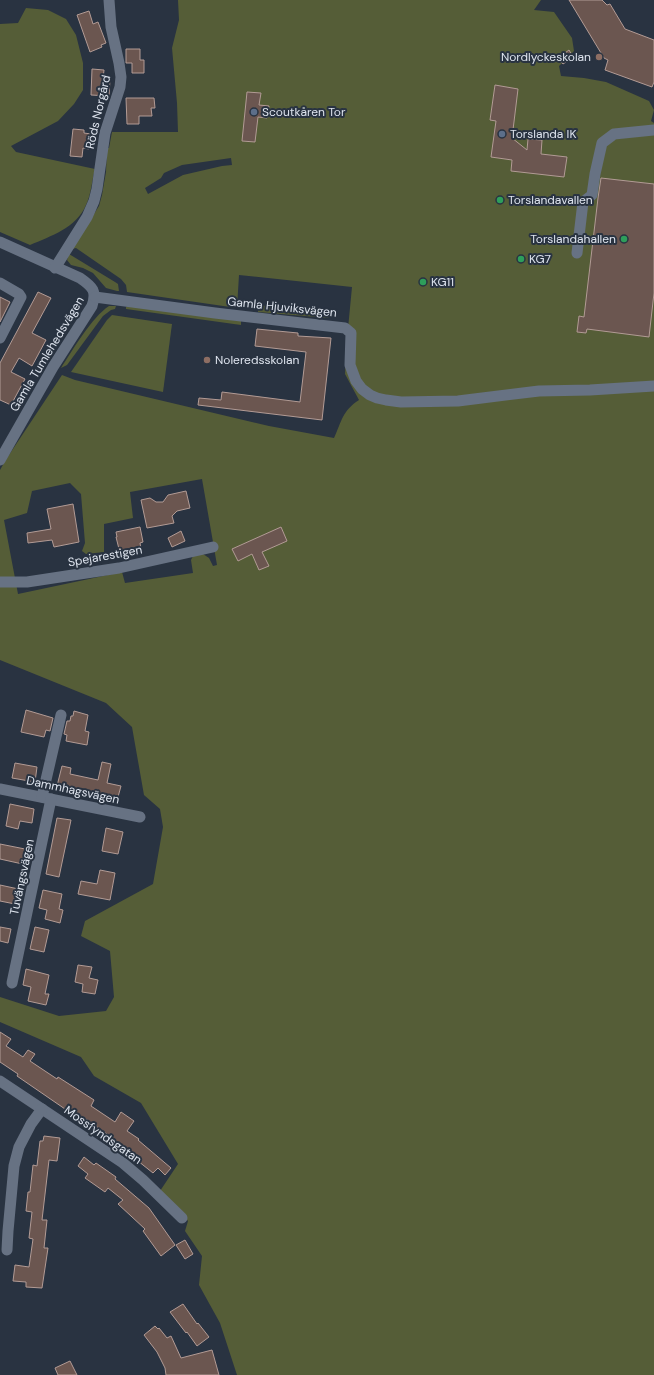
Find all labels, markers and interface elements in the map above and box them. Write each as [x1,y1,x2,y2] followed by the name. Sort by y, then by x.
[501,49,591,65] place label: Nordlyckeskolan
[594,52,604,62] marker: Nordlyckeskolan
[82,74,114,150] street label: Röds Norgård
[262,104,346,120] place label: Scoutkåren Tor
[249,107,259,117] marker: Scoutkåren Tor
[510,126,576,142] place label: Torslanda IK
[497,129,507,139] marker: Torslanda IK
[508,192,593,208] place label: Torslandavallen
[495,195,505,205] marker: Torslandavallen
[530,231,616,247] place label: Torslandahallen
[619,234,629,244] marker: Torslandahallen
[529,251,551,267] place label: KG7
[516,254,526,264] marker: KG7
[431,274,454,290] place label: KG11
[418,277,428,287] marker: KG11
[6,293,88,415] street label: Gamla Tumlehedsvägen
[226,293,338,321] street label: Gamla Hjuviksvägen
[215,352,299,368] place label: Noleredsskolan
[202,355,212,365] marker: Noleredsskolan
[67,542,144,570] street label: Spejarestigen
[25,772,121,808] street label: Dammhagsvägen
[6,837,38,917] street label: Tuvängsvägen
[61,1102,145,1168] street label: Mossfyndsgatan

